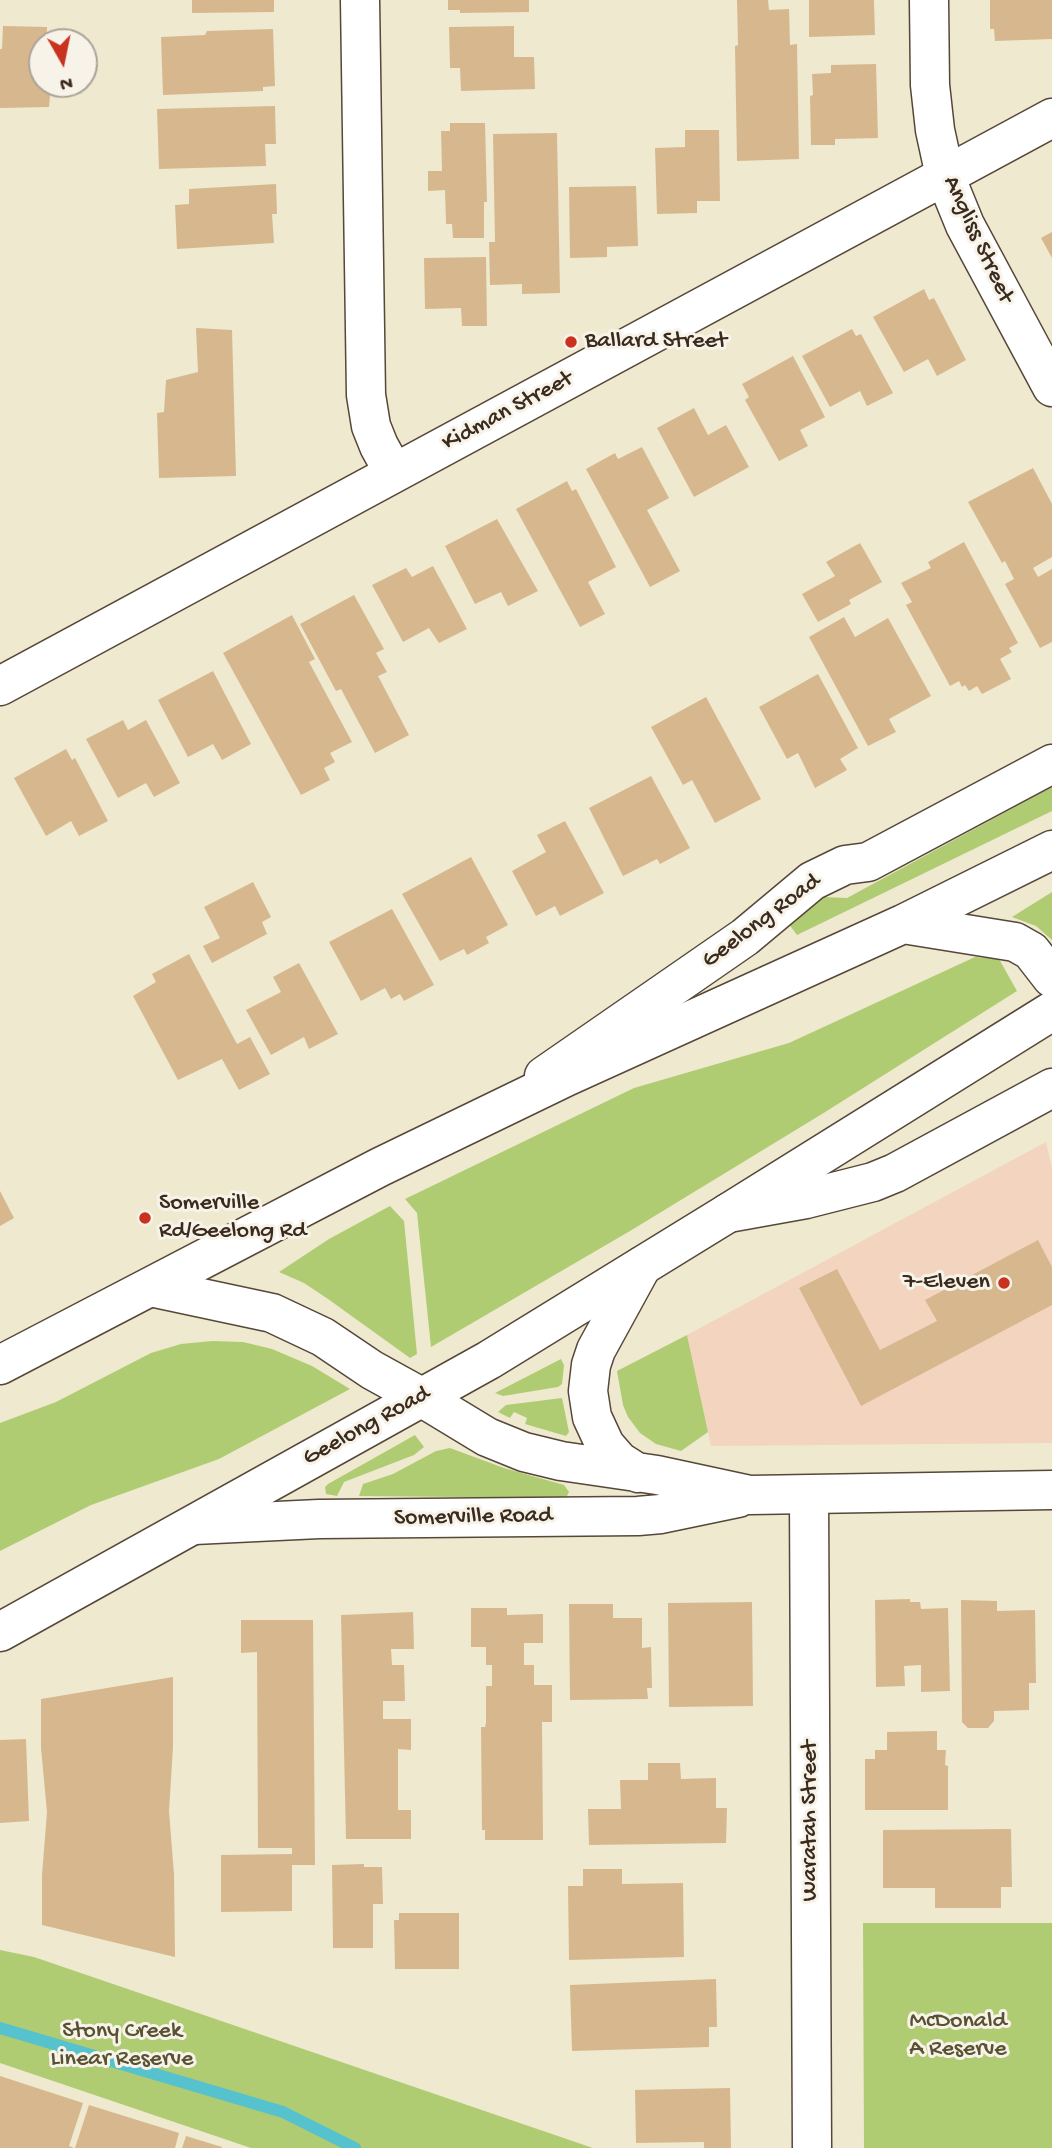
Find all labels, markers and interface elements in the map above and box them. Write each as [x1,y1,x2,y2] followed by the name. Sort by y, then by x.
[28,28,98,98] north arrow
[58,70,74,95] text: N
[935,172,1019,308] street label: Angliss Street
[585,328,727,356] place label: Ballard Street
[563,334,579,350] marker: Ballard Street
[438,366,578,458] street label: Kidman Street
[697,868,827,976] street label: Geelong Road
[159,1190,306,1246] place label: Somerville Rd/Geelong Rd
[137,1210,153,1226] marker: Somerville Rd/Geelong Rd
[903,1269,990,1297] place label: 7-Eleven
[996,1275,1012,1291] marker: 7-Eleven
[298,1380,436,1474] street label: Geelong Road
[394,1502,552,1534] street label: Somerville Road
[797,1740,825,1902] street label: Waratah Street
[909,2008,1007,2064] park label: McDonald A Reserve
[51,2018,193,2074] park label: Stony Creek Linear Reserve

